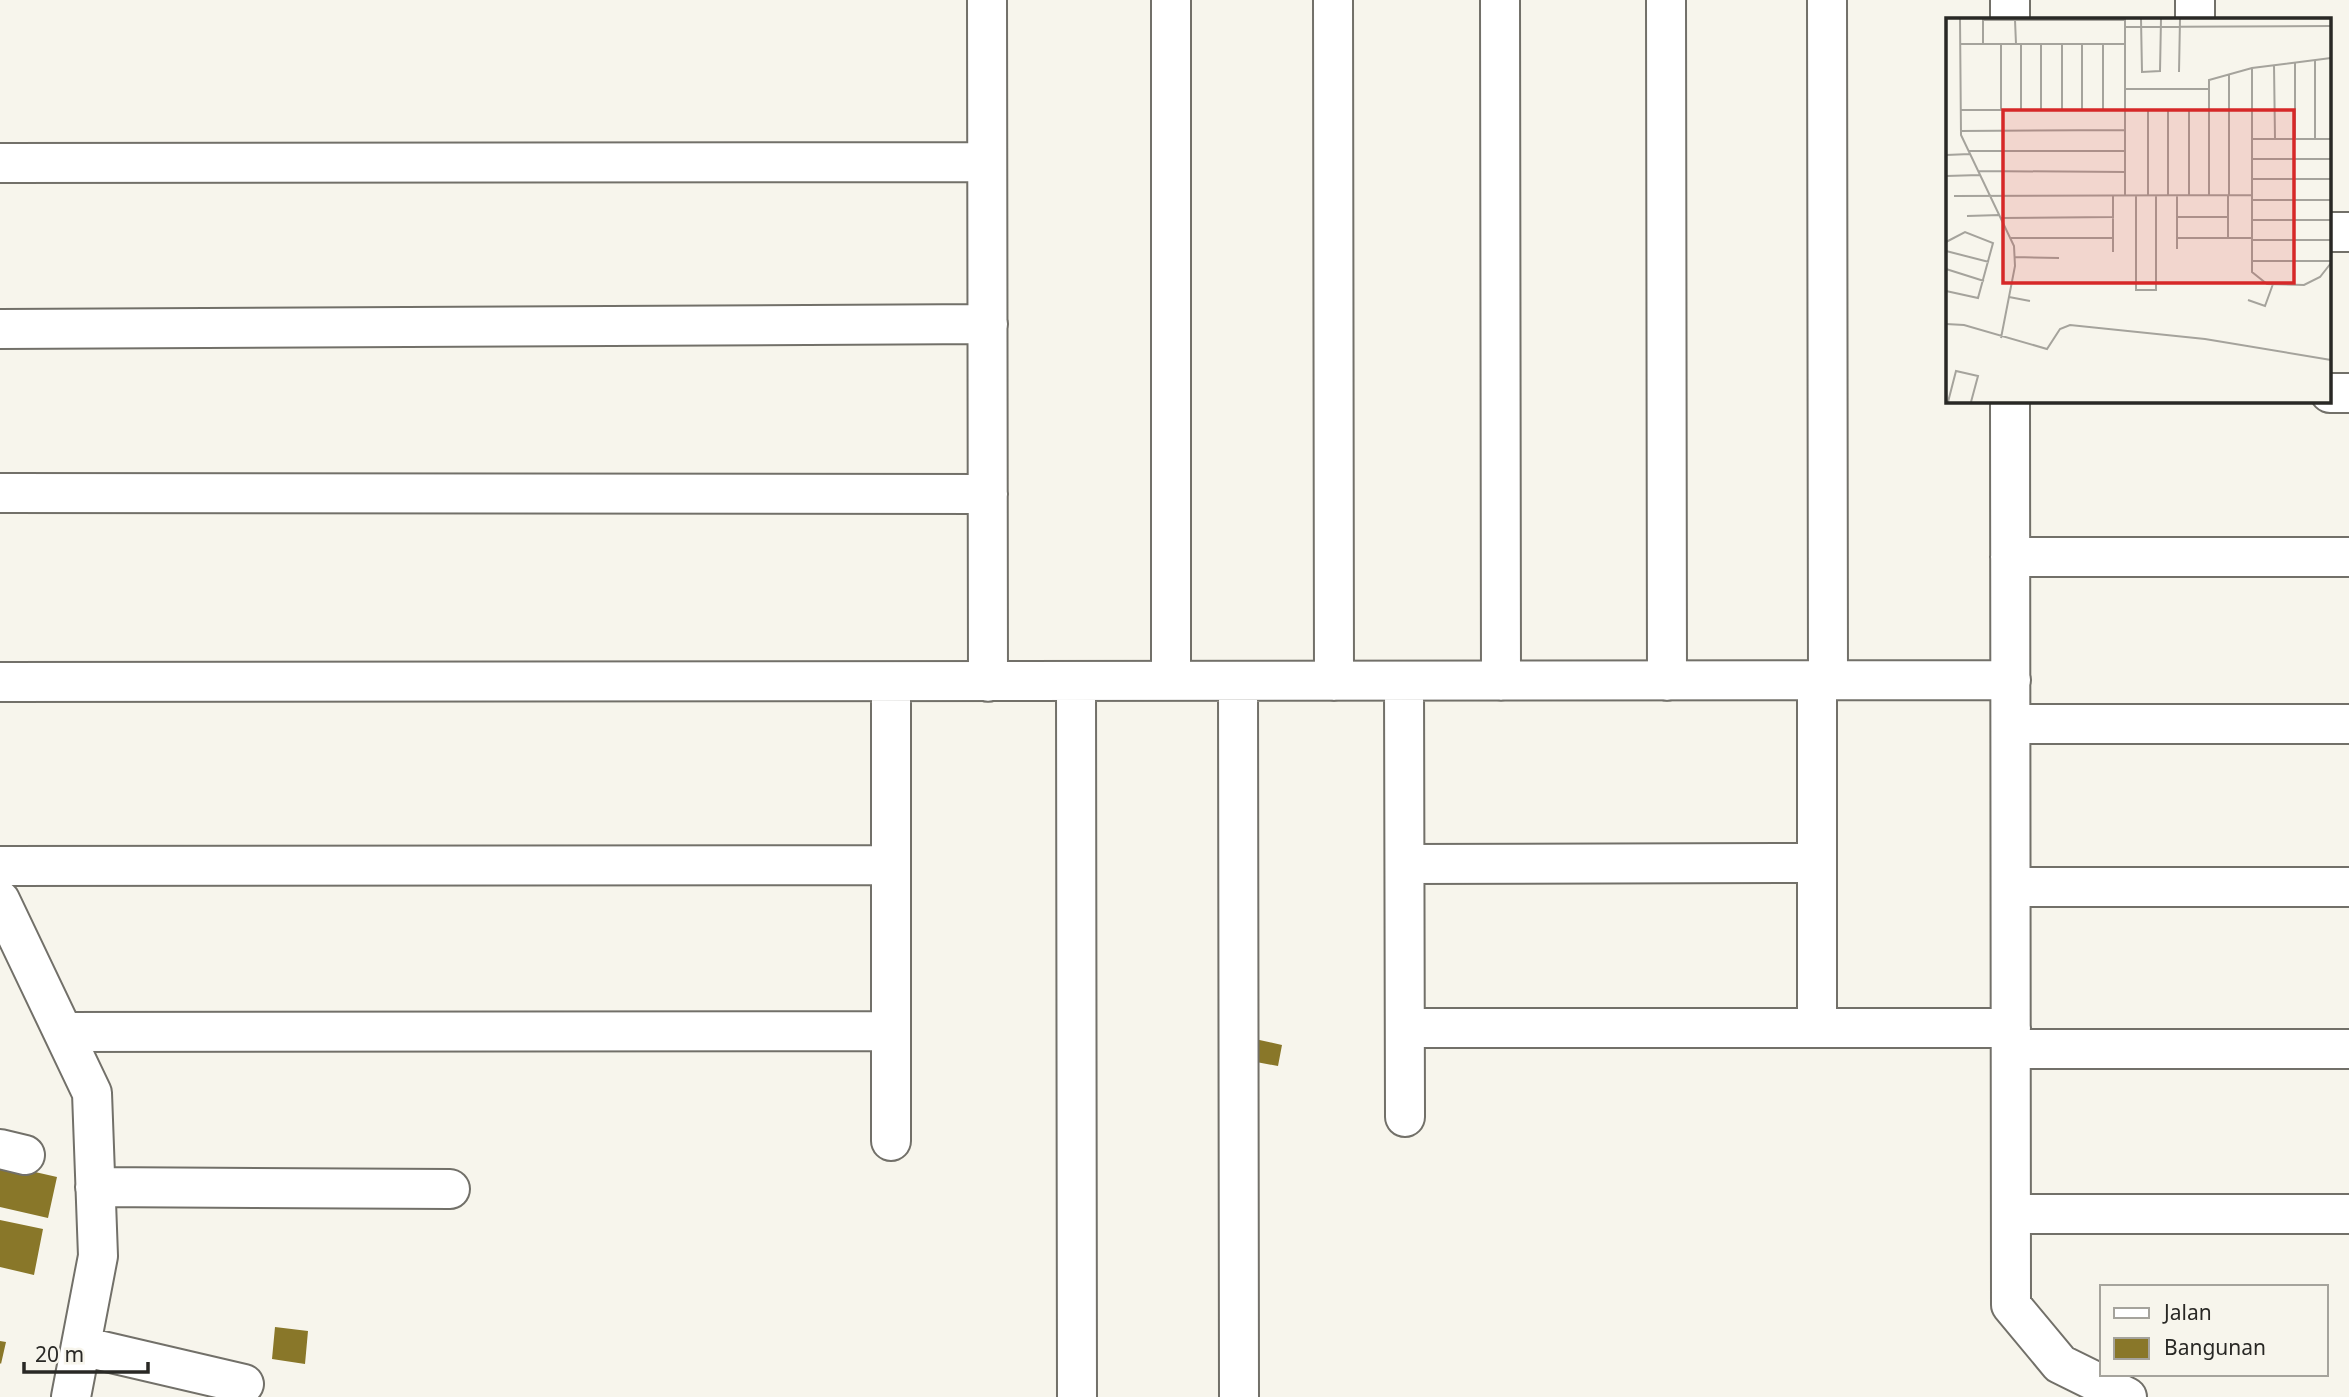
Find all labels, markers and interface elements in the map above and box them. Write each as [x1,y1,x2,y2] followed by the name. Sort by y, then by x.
[1946,18,2332,402] inset map
[2100,1285,2328,1376] legend
[2162,1298,2212,1326] text: Jalan
[24,1330,149,1374] scale bar
[2164,1333,2266,1361] text: Bangunan
[35,1340,84,1368] text: 20 m

